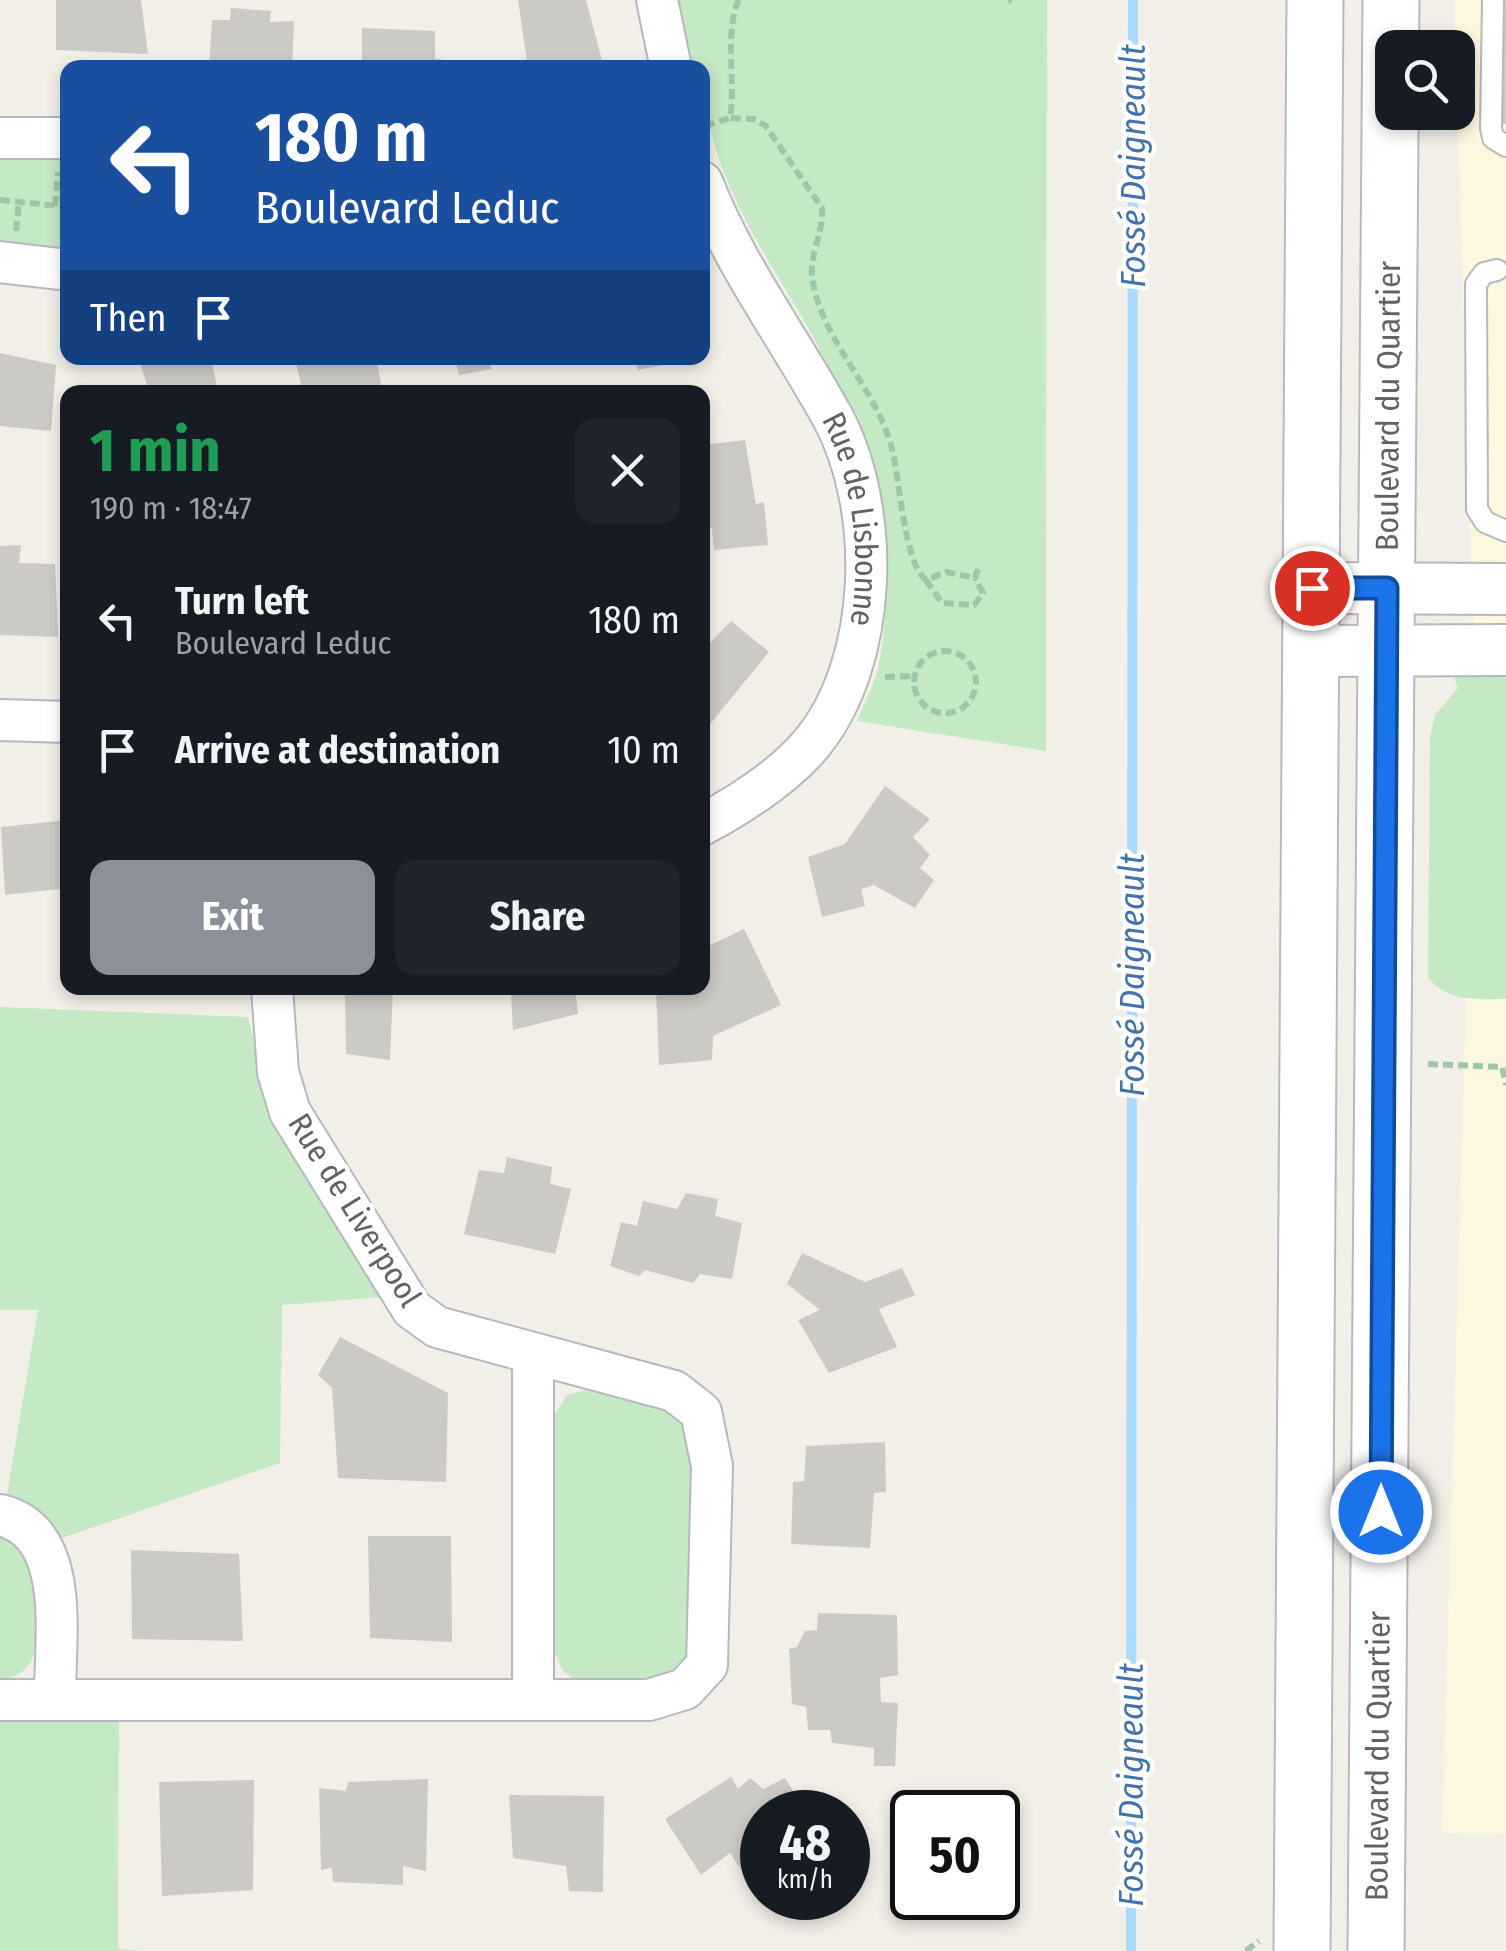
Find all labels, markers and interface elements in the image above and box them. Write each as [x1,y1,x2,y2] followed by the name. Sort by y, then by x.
[1375,30,1475,130] map controls
[1375,30,1475,130] button: search
[1112,44,1154,288] water label: Fossé Daigneault
[255,96,428,180] text: 180 m
[90,100,220,230] icon: left
[255,181,559,235] text: Boulevard Leduc
[1368,261,1408,551] street label: Boulevard du Quartier
[186,290,241,345] icon: arrive
[90,295,166,341] text: Then
[814,406,885,629] street label: Rue de Lisbonne
[90,415,221,487] text: 1 min
[575,418,680,523] button: close
[90,489,252,527] text: 190 m · 18:47
[1270,546,1355,631] pin
[1285,561,1340,616] icon: arrive
[175,578,309,624] text: Turn left
[90,593,145,648] icon: left
[588,597,680,643] text: 180 m
[175,624,391,662] text: Boulevard Leduc
[90,723,145,778] icon: arrive
[175,727,500,773] text: Arrive at destination
[607,727,680,773] text: 10 m
[1111,853,1153,1097] water label: Fossé Daigneault
[90,860,375,975] button: Exit
[395,860,680,975] button: Share
[280,1106,430,1314] street label: Rue de Liverpool
[1329,1460,1433,1564] position arrow
[1357,1611,1398,1901] street label: Boulevard du Quartier
[1110,1663,1152,1907] water label: Fossé Daigneault
[890,1790,1020,1920] speed limit sign: 50
[779,1813,831,1873] text: 48
[777,1865,833,1895] text: km/h

